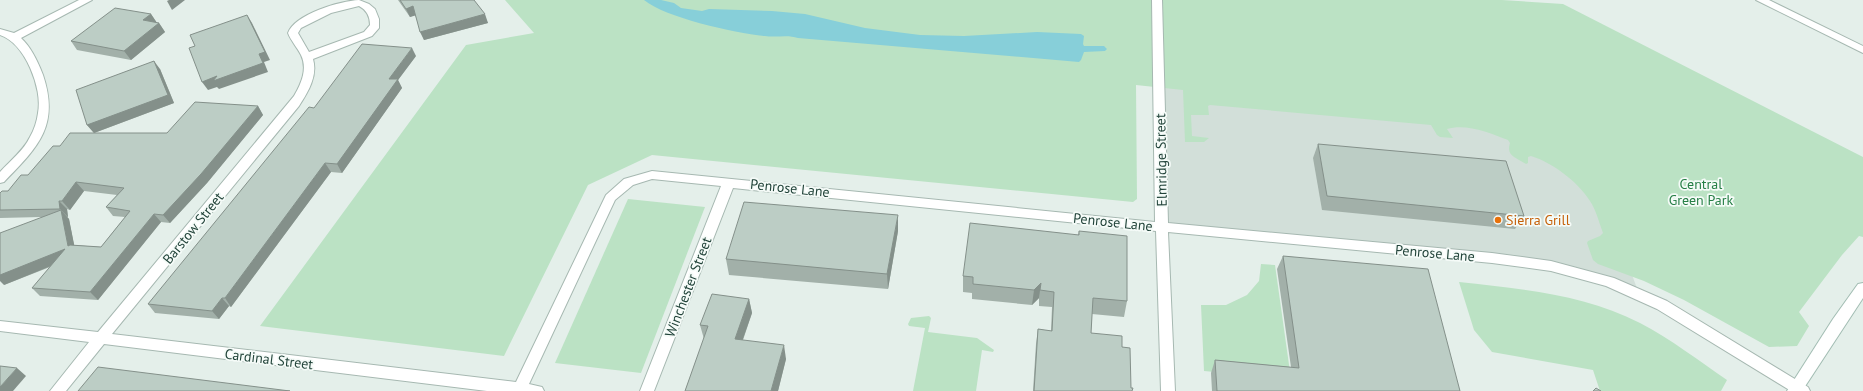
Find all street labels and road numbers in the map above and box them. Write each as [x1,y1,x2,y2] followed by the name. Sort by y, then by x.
[1151,113,1171,207] street label: Elmridge Street
[749,175,831,201] street label: Penrose Lane
[159,188,228,268] street label: Barstow Street
[1072,209,1154,235] street label: Penrose Lane
[661,234,715,340] street label: Winchester Street
[1394,241,1476,265] street label: Penrose Lane
[224,345,314,373] street label: Cardinal Street

